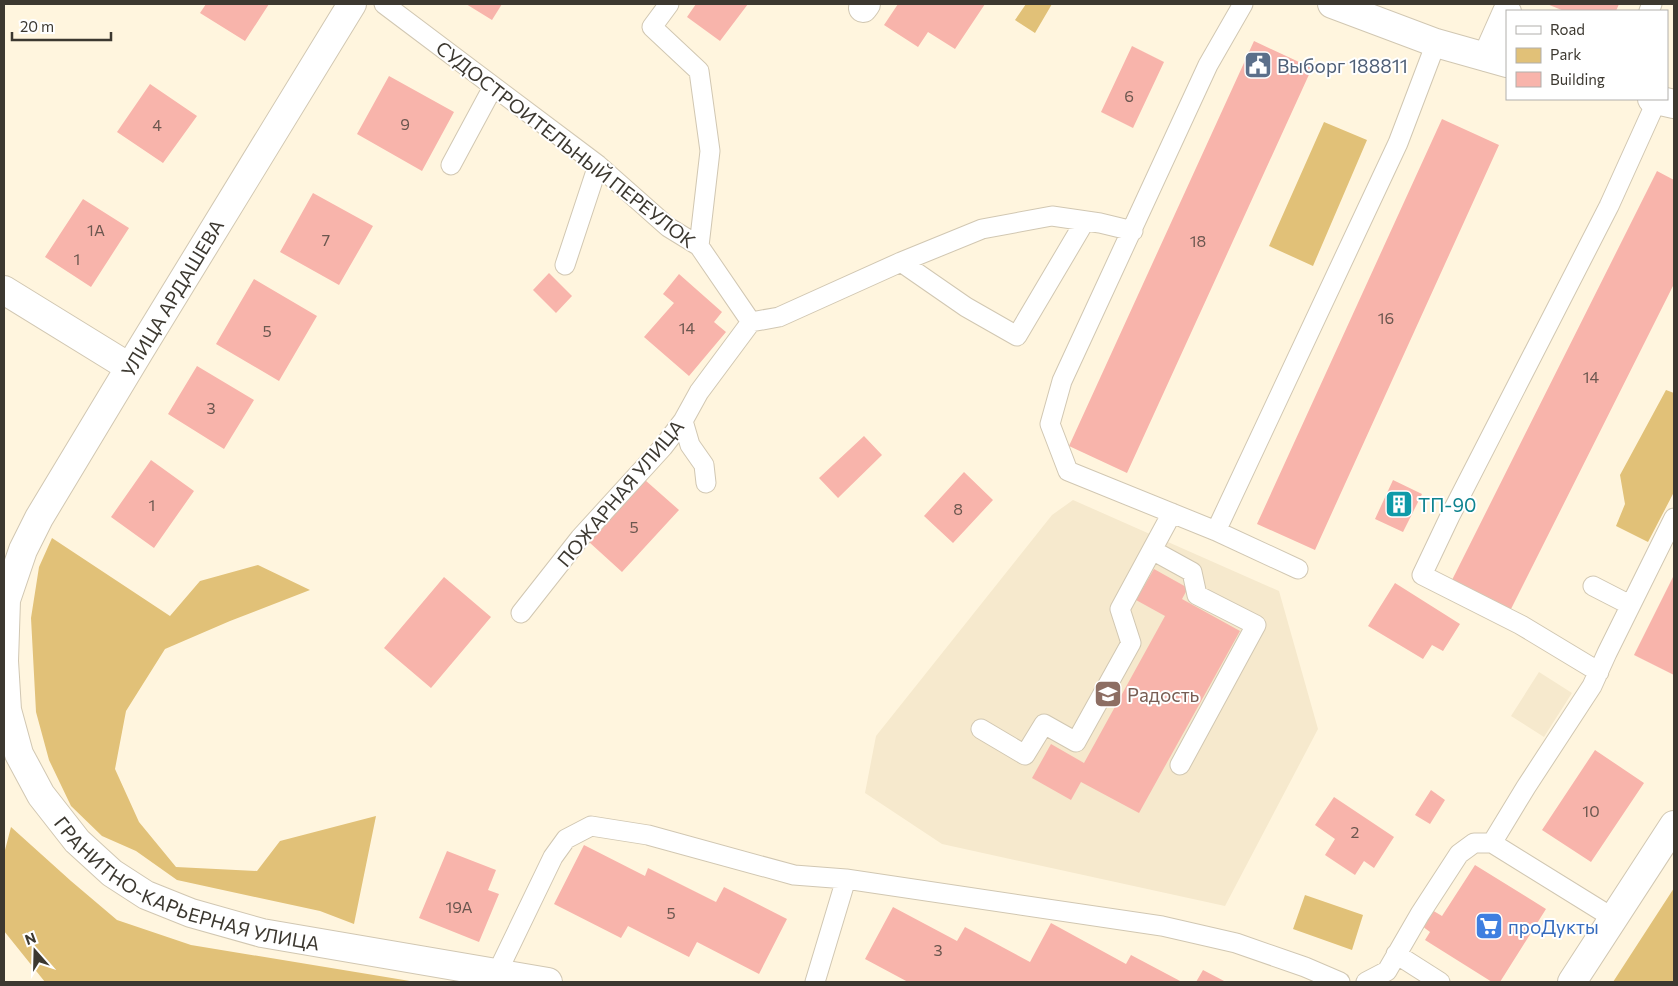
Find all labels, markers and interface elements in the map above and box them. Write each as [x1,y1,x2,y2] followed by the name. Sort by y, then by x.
[12,10,111,42] scale bar
[1506,10,1668,100] legend
[20,17,54,35] text: 20 m
[1550,20,1585,38] text: Road
[432,36,700,252] street label: СУДОСТРОИТЕЛЬНЫЙ ПЕРЕУЛОК
[1550,45,1581,63] text: Park
[1243,50,1273,80] public building icon: Выборг 188811
[1277,54,1408,77] place label: Выборг 188811
[1550,70,1605,88] text: Building
[1124,86,1134,105] house number: 6
[400,114,410,133] house number: 9
[152,115,162,134] house number: 4
[116,215,228,381] street label: УЛИЦА АРДАШЕВА
[87,220,105,239] house number: 1А
[322,230,330,249] house number: 7
[1190,231,1206,250] house number: 18
[74,249,80,268] house number: 1
[1378,308,1394,327] house number: 16
[679,318,696,337] house number: 14
[262,321,272,340] house number: 5
[1583,367,1600,386] house number: 14
[206,398,216,417] house number: 3
[552,415,688,571] street label: ПОЖАРНАЯ УЛИЦА
[1384,489,1414,519] building icon: ТП-90
[1418,493,1476,516] place label: ТП-90
[149,495,155,514] house number: 1
[953,499,963,518] house number: 8
[629,517,639,536] house number: 5
[1093,679,1123,709] school or university icon: Радость
[1127,683,1200,706] place label: Радость
[1582,801,1600,820] house number: 10
[50,811,322,954] street label: ГРАНИТНО-КАРЬЕРНАЯ УЛИЦА
[1351,822,1360,841] house number: 2
[445,897,473,916] house number: 19А
[666,903,676,922] house number: 5
[1474,911,1504,941] supermarket icon: проДукты
[1508,915,1599,938] place label: проДукты
[10,926,60,976] north arrow
[23,929,38,948] text: N
[933,940,943,959] house number: 3

